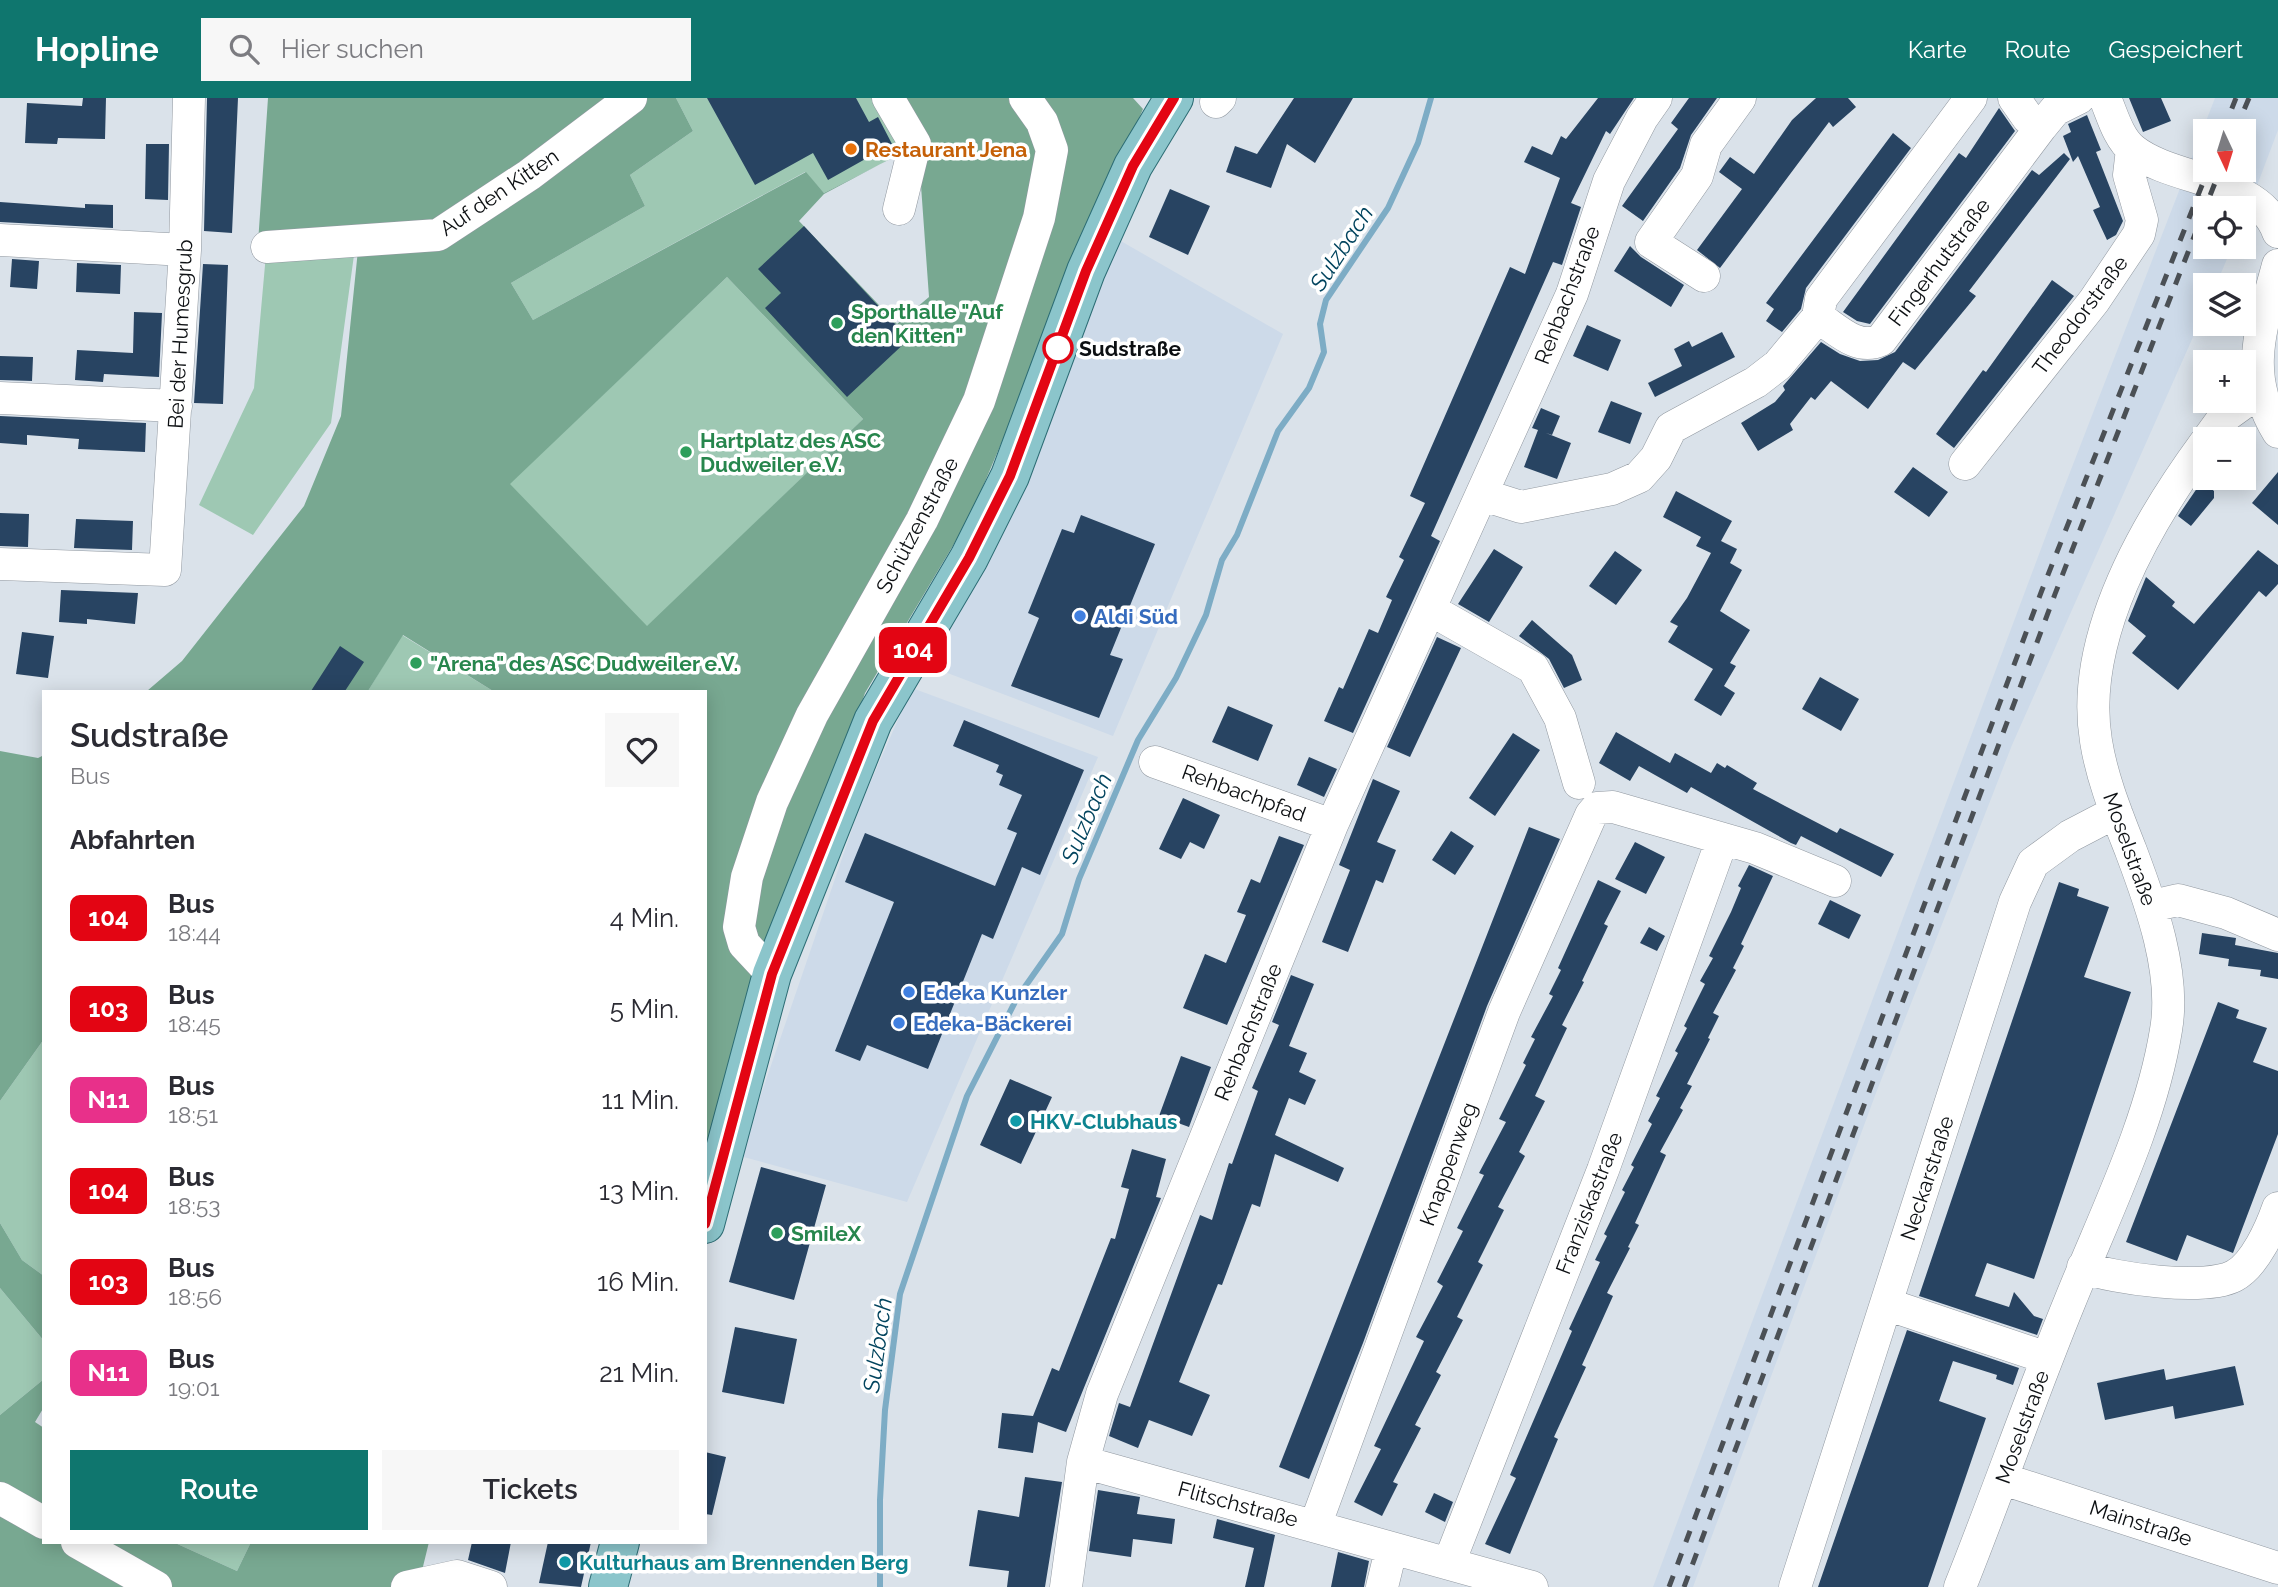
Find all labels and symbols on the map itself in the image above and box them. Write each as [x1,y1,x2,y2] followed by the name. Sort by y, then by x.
[2193,119,2256,182] north arrow
[865,137,1027,162] place label: Restaurant Jena
[843,141,859,157] marker: Restaurant Jena
[435,143,563,241] street label: Auf den Kitten
[1883,193,1995,331] street label: Fingerhutstraße
[1303,201,1378,296] water label: Sulzbach
[1529,222,1605,368] street label: Rehbachstraße
[163,239,197,429] street label: Bei der Humesgrub
[2027,251,2133,379] street label: Theodorstraße
[851,299,1004,348] place label: Sporthalle "Auf den Kitten"
[829,315,845,331] marker: Sporthalle "Auf den Kitten"
[1043,333,1073,363] marker: Sudstraße
[1079,336,1182,361] place label: Sudstraße
[700,428,881,477] place label: Hartplatz des ASC Dudweiler e.V.
[678,444,694,460] marker: Hartplatz des ASC Dudweiler e.V.
[871,453,963,597] street label: Schützenstraße
[1094,604,1178,629] place label: Aldi Süd
[1072,608,1088,624] marker: Aldi Süd
[873,627,953,673] line badge: 104
[430,651,738,676] place label: "Arena" des ASC Dudweiler e.V.
[408,655,424,671] marker: "Arena" des ASC Dudweiler e.V.
[1179,759,1309,827] street label: Rehbachpfad
[1055,769,1117,868] water label: Sulzbach
[2098,789,2162,909] street label: Moselstraße
[1209,960,1287,1104] street label: Rehbachstraße
[923,980,1067,1005] place label: Edeka Kunzler
[901,984,917,1000] marker: Edeka Kunzler
[913,1011,1072,1036] place label: Edeka-Bäckerei
[891,1015,907,1031] marker: Edeka-Bäckerei
[1414,1099,1482,1229] street label: Knappenweg
[1030,1109,1177,1134] place label: HKV-Clubhaus
[1895,1112,1959,1244] street label: Neckarstraße
[1008,1113,1024,1129] marker: HKV-Clubhaus
[1550,1128,1628,1278] street label: Franziskastraße
[791,1221,861,1246] place label: SmileX
[769,1225,785,1241] marker: SmileX
[857,1296,897,1395] water label: Sulzbach
[1990,1367,2054,1487] street label: Moselstraße
[1175,1476,1301,1532] street label: Flitschstraße
[2087,1495,2195,1551] street label: Mainstraße
[579,1550,909,1575] place label: Kulturhaus am Brennenden Berg
[557,1554,573,1570] marker: Kulturhaus am Brennenden Berg

